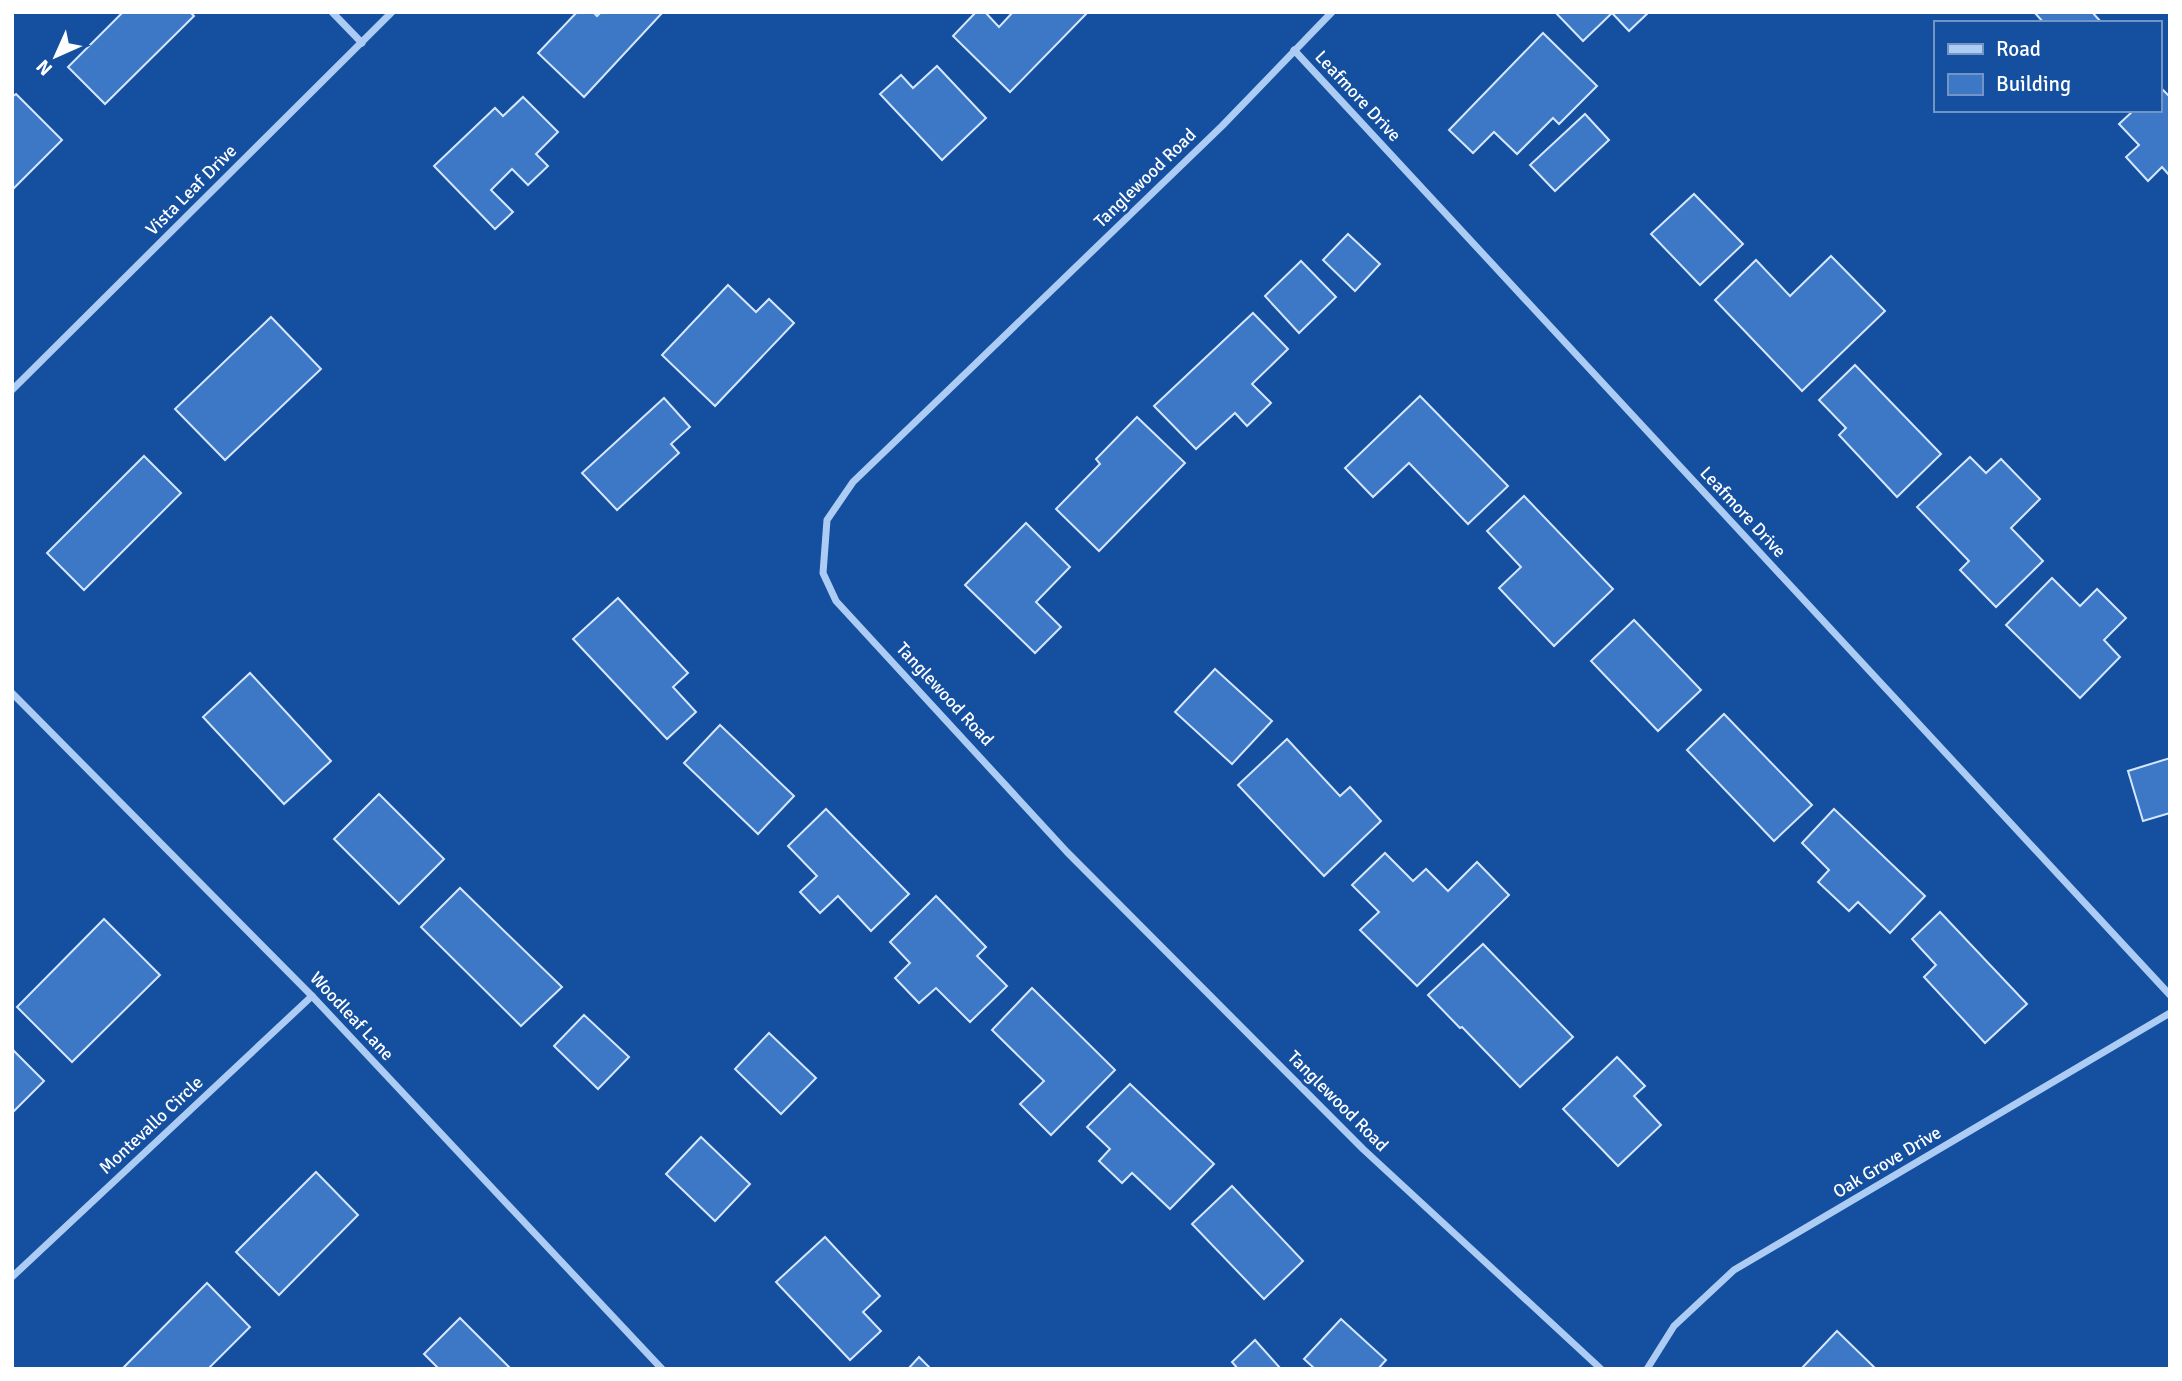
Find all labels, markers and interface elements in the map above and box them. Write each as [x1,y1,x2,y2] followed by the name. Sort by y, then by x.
[21,21,91,91] north arrow
[1934,21,2161,112] legend
[1996,36,2041,62] text: Road
[1310,46,1406,146] street label: Leafmore Drive
[32,54,58,80] text: N
[1996,71,2071,97] text: Building
[1089,124,1201,232] street label: Tanglewood Road
[141,140,241,240] street label: Vista Leaf Drive
[1695,462,1791,562] street label: Leafmore Drive
[891,638,999,750] street label: Tanglewood Road
[305,967,399,1065] street label: Woodleaf Lane
[1283,1046,1393,1156] street label: Tanglewood Road
[94,1071,208,1179] street label: Montevallo Circle
[1829,1121,1945,1203] street label: Oak Grove Drive

